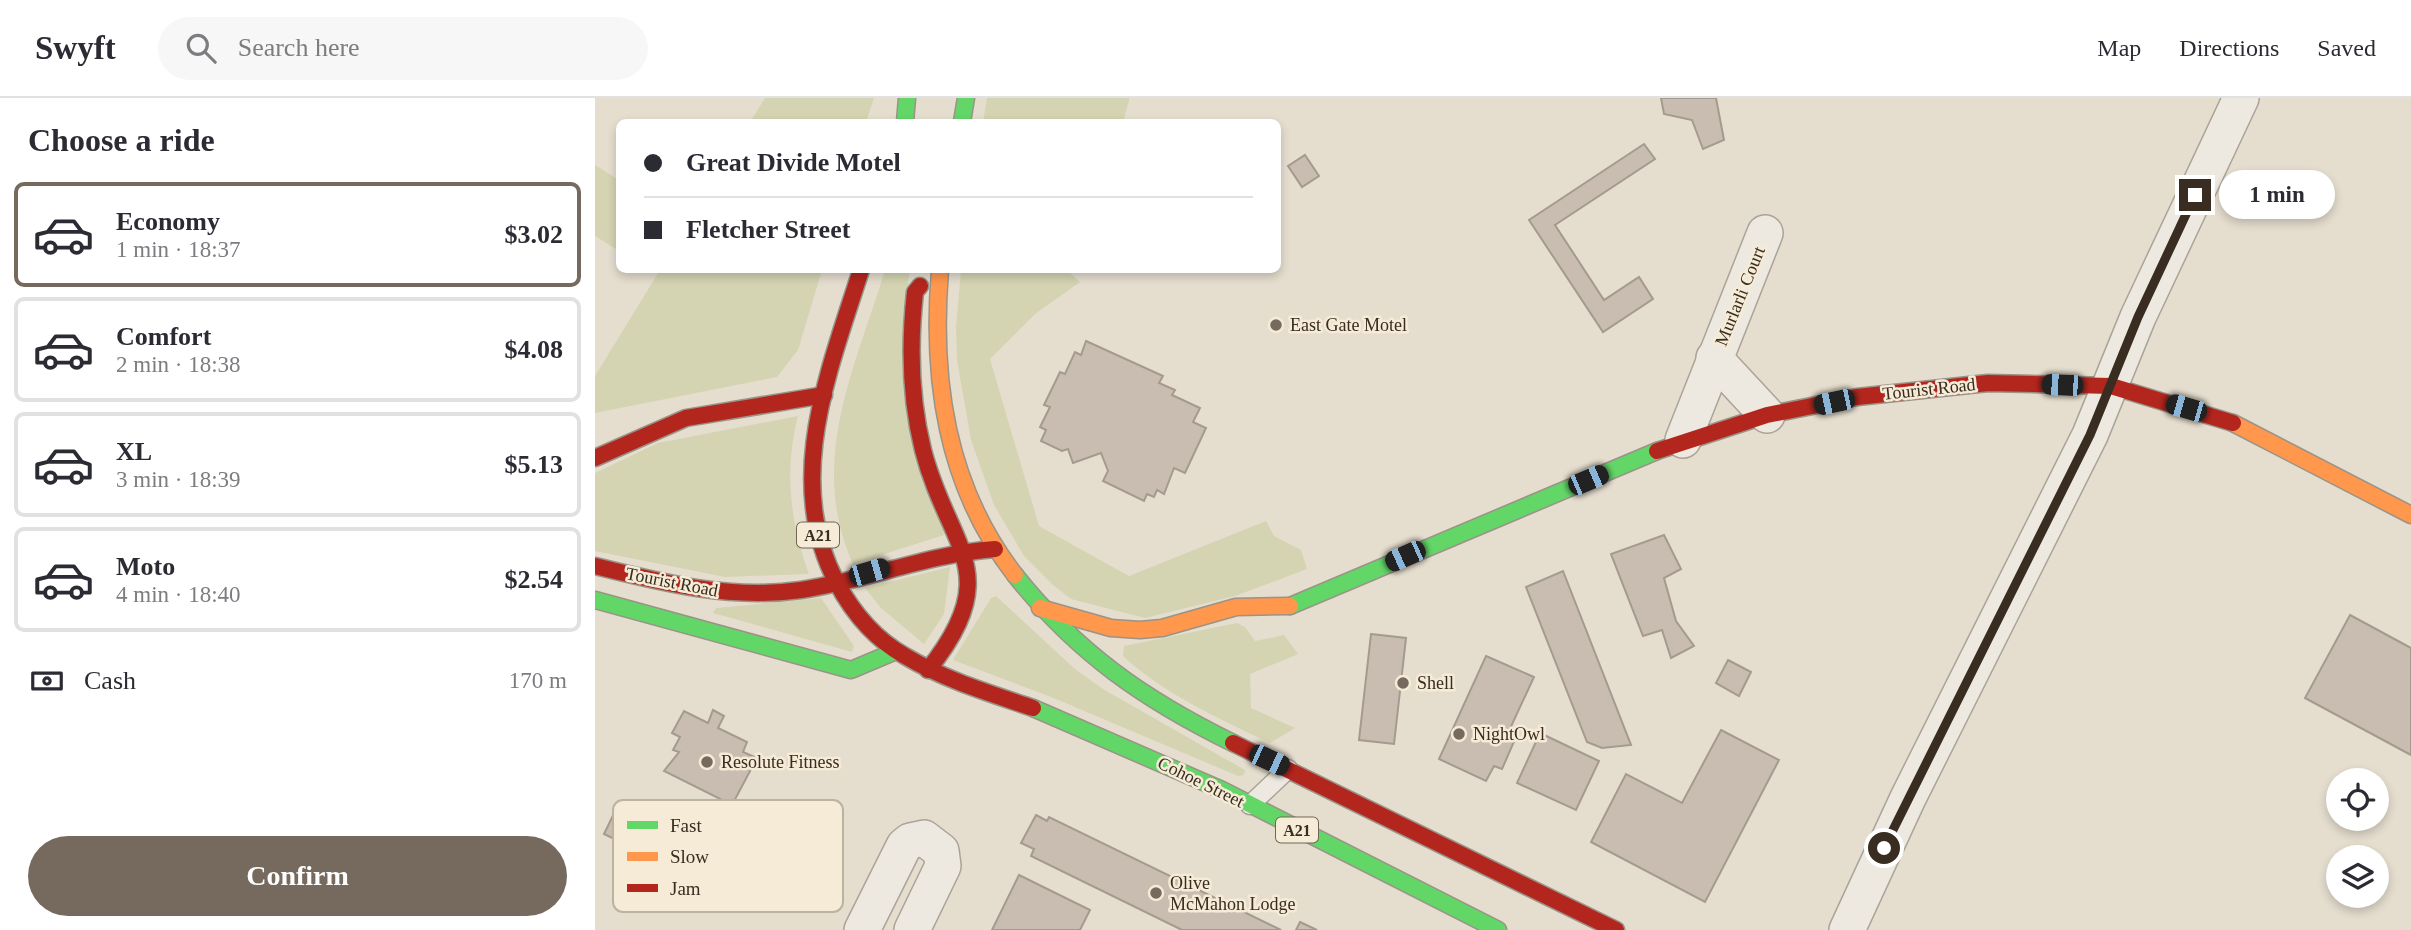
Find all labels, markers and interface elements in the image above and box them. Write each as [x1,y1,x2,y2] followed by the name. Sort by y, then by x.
[158,17,648,80] search box
[182,29,220,67] icon: search
[35,30,116,66] text: Swyft
[238,33,360,62] text: Search here
[2097,35,2141,61] text: Map
[2179,35,2279,61] text: Directions
[2317,35,2376,61] text: Saved
[28,122,215,158] text: Choose a ride
[686,148,901,177] text: Great Divide Motel
[2219,170,2335,220] callout: 1 min
[2179,179,2211,211] route end
[2249,182,2305,207] text: 1 min
[32,203,95,266] icon: car
[116,207,220,236] text: Economy
[686,215,850,244] text: Fletcher Street
[505,220,563,249] text: $3.02
[116,237,241,262] text: 1 min · 18:37
[1711,243,1769,349] street label: Murlarli Court
[1290,315,1407,335] place label: East Gate Motel
[1268,317,1284,333] marker: East Gate Motel
[32,318,95,381] icon: car
[116,322,211,351] text: Comfort
[505,335,563,364] text: $4.08
[116,352,241,377] text: 2 min · 18:38
[1882,374,1976,404] street label: Tourist Road
[2041,374,2084,396] car
[1812,387,1857,417] car
[2163,392,2210,424] car
[32,433,95,496] icon: car
[116,437,152,466] text: XL
[505,450,563,479] text: $5.13
[1565,462,1612,498] car
[116,467,241,492] text: 3 min · 18:39
[797,522,839,548] road number: A21
[1382,538,1429,574] car
[32,548,95,611] icon: car
[116,552,175,581] text: Moto
[846,556,893,588] car
[624,563,720,601] street label: Tourist Road
[505,565,563,594] text: $2.54
[116,582,241,607] text: 4 min · 18:40
[28,662,66,700] icon: cash
[84,666,136,695] text: Cash
[509,668,567,693] text: 170 m
[1417,673,1454,693] place label: Shell
[1395,675,1411,691] marker: Shell
[1473,724,1545,744] place label: NightOwl
[1451,726,1467,742] marker: NightOwl
[1246,742,1293,778] car
[721,752,840,772] place label: Resolute Fitness
[1155,753,1247,811] street label: Cohoe Street
[699,754,715,770] marker: Resolute Fitness
[2326,768,2389,908] map controls
[2326,768,2389,831] button: locate
[613,800,843,912] legend
[670,815,702,836] text: Fast
[1276,818,1318,842] road number: A21
[1868,832,1900,864] route start
[28,836,567,916] button: Confirm
[2326,845,2389,908] button: layers
[670,846,709,867] text: Slow
[1170,873,1295,914] place label: Olive McMahon Lodge
[670,878,701,899] text: Jam
[1148,885,1164,901] marker: Olive McMahon Lodge

